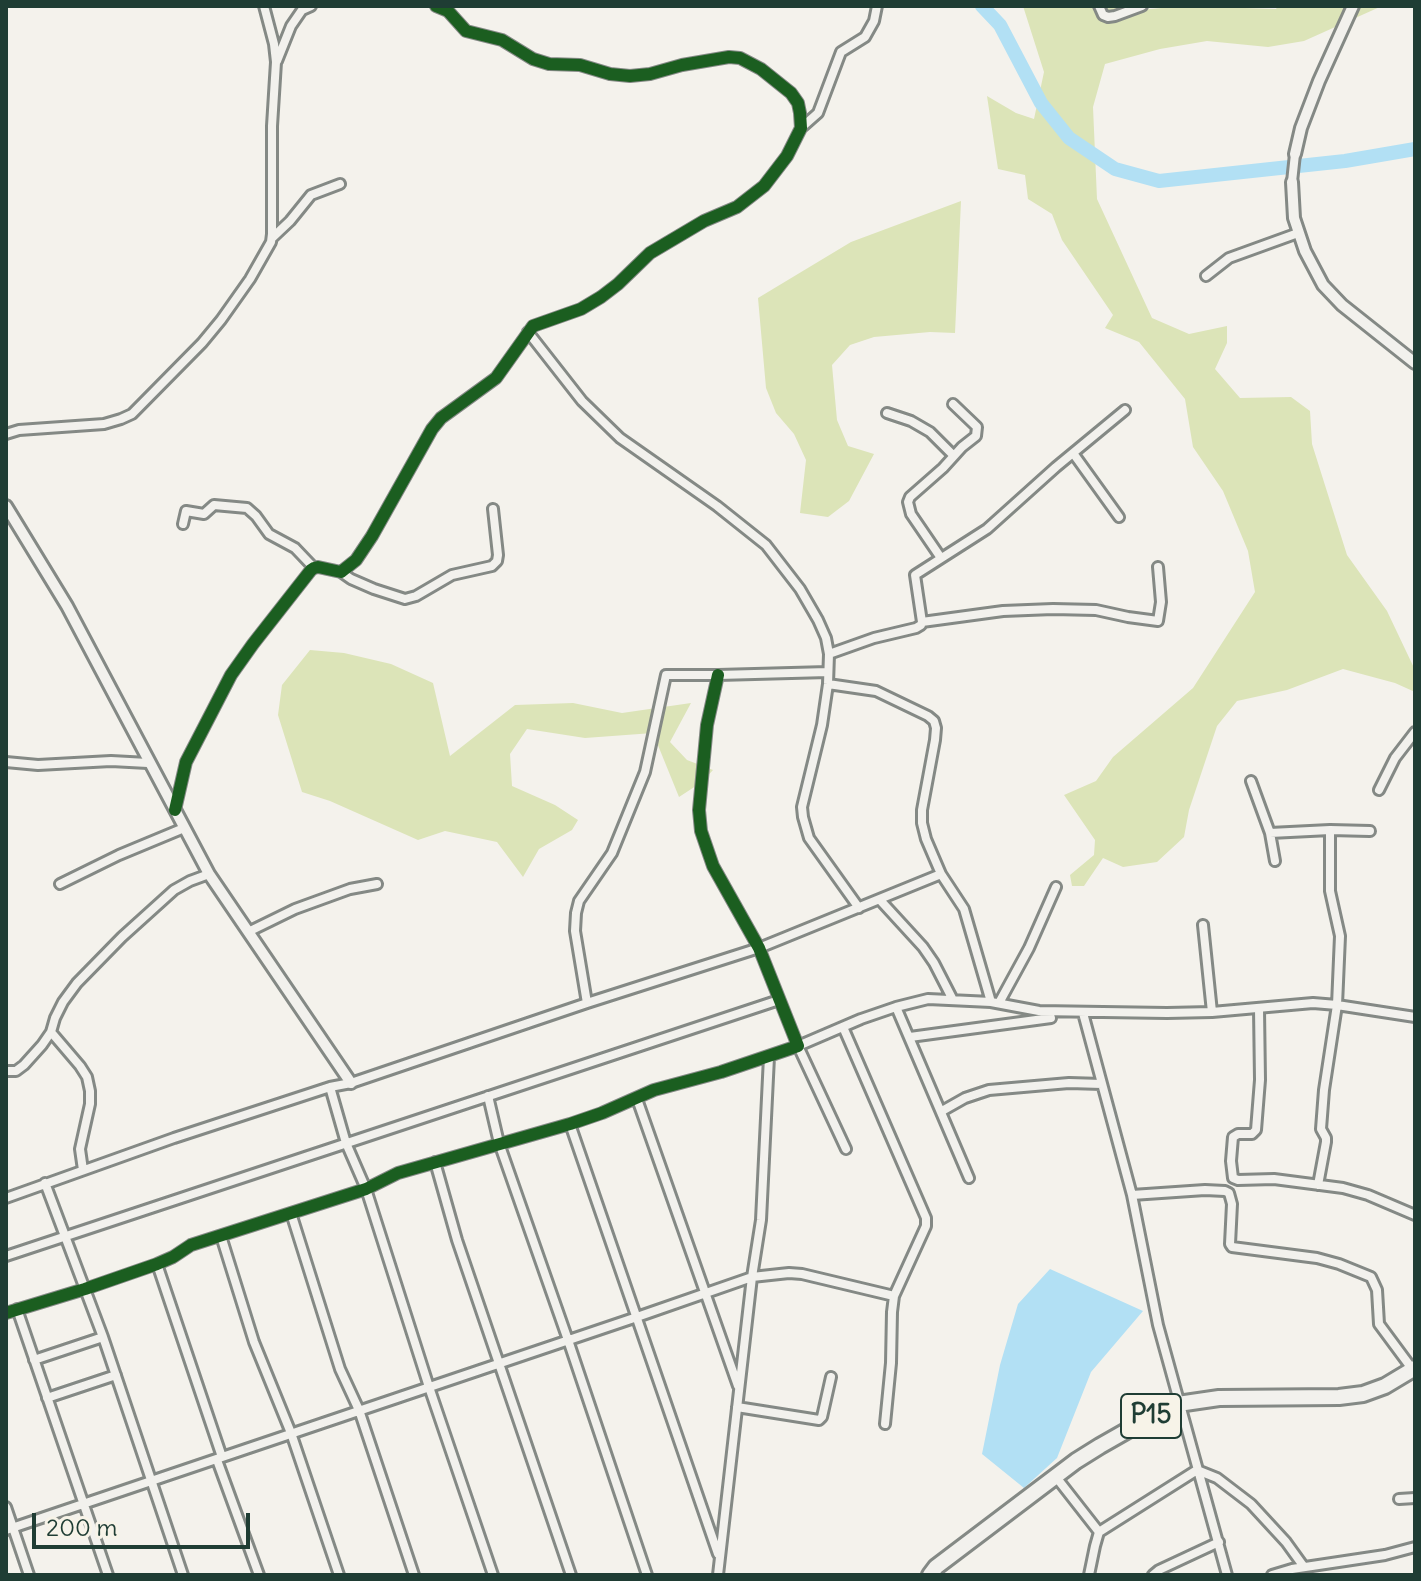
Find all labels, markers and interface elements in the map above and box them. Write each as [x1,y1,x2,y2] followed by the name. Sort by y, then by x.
[1121,1394,1181,1438] road number: P15
[36,1497,254,1547] scale bar
[46,1512,118,1542] text: 200 m

